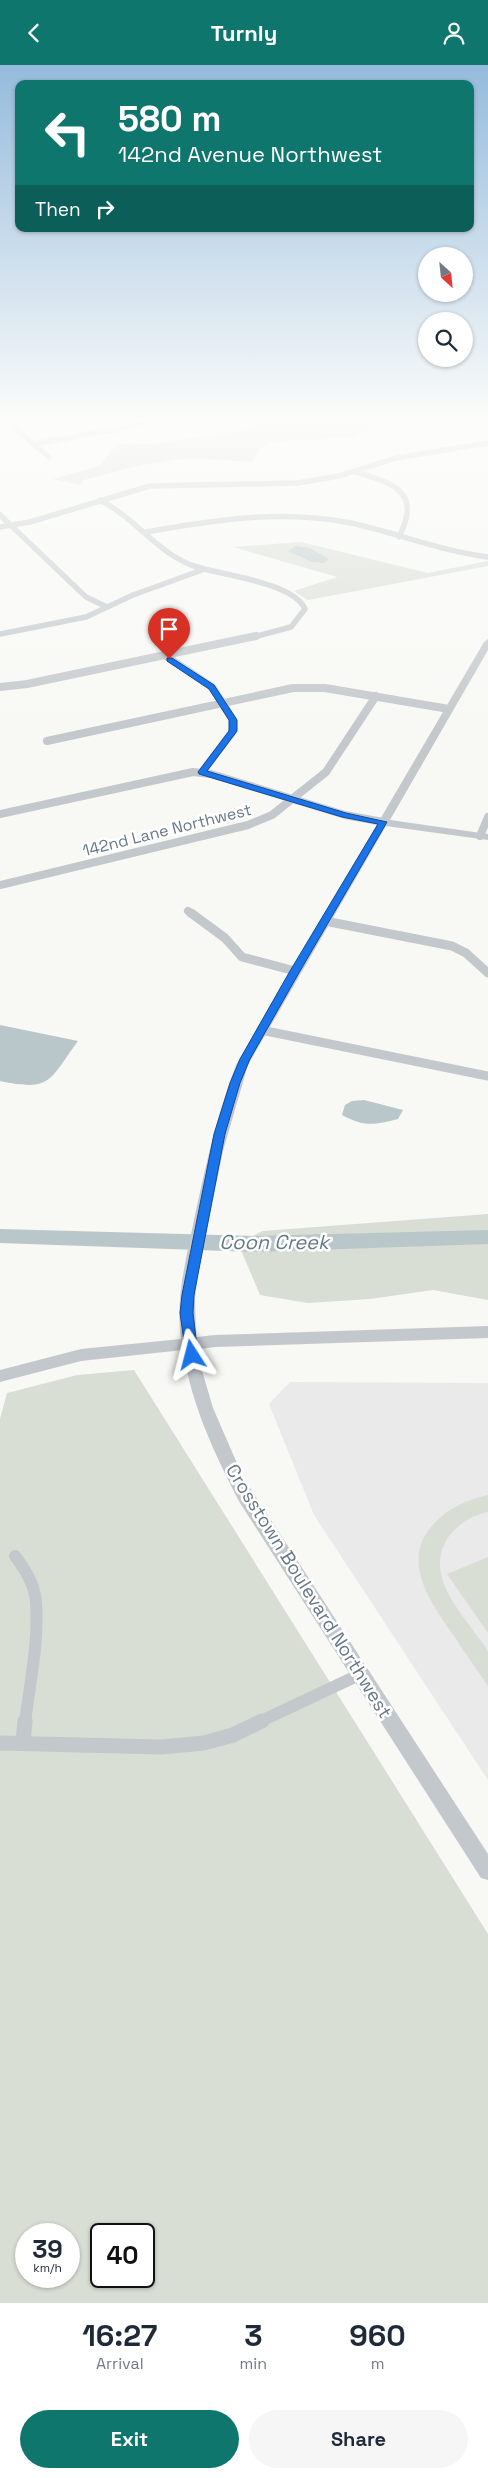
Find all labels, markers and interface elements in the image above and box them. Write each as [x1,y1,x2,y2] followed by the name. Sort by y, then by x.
[20,19,48,47] icon: back
[211,19,277,47] text: Turnly
[440,19,468,47] icon: person
[118,97,221,141] text: 580 m
[35,100,100,165] icon: left
[118,140,382,168] text: 142nd Avenue Northwest
[91,195,119,223] icon: right
[35,197,81,222] text: Then
[418,247,472,303] north arrow
[418,247,473,367] map controls
[418,312,473,367] button: search
[148,608,190,659] pin
[155,615,183,643] icon: arrive
[80,799,254,861] street label: 142nd Lane Northwest
[219,1229,331,1255] water label: Coon Creek
[165,1328,217,1380] position arrow
[220,1459,398,1723] street label: Crosstown Boulevard Northwest
[90,2223,155,2288] speed limit sign: 40
[32,2233,63,2265] text: 39
[33,2260,62,2276] text: km/h
[82,2316,157,2355] text: 16:27
[244,2316,262,2355] text: 3
[349,2316,406,2355] text: 960
[96,2353,144,2374] text: Arrival
[240,2353,267,2374] text: min
[371,2353,384,2374] text: m
[20,2410,239,2468] button: Exit
[249,2410,468,2468] button: Share

